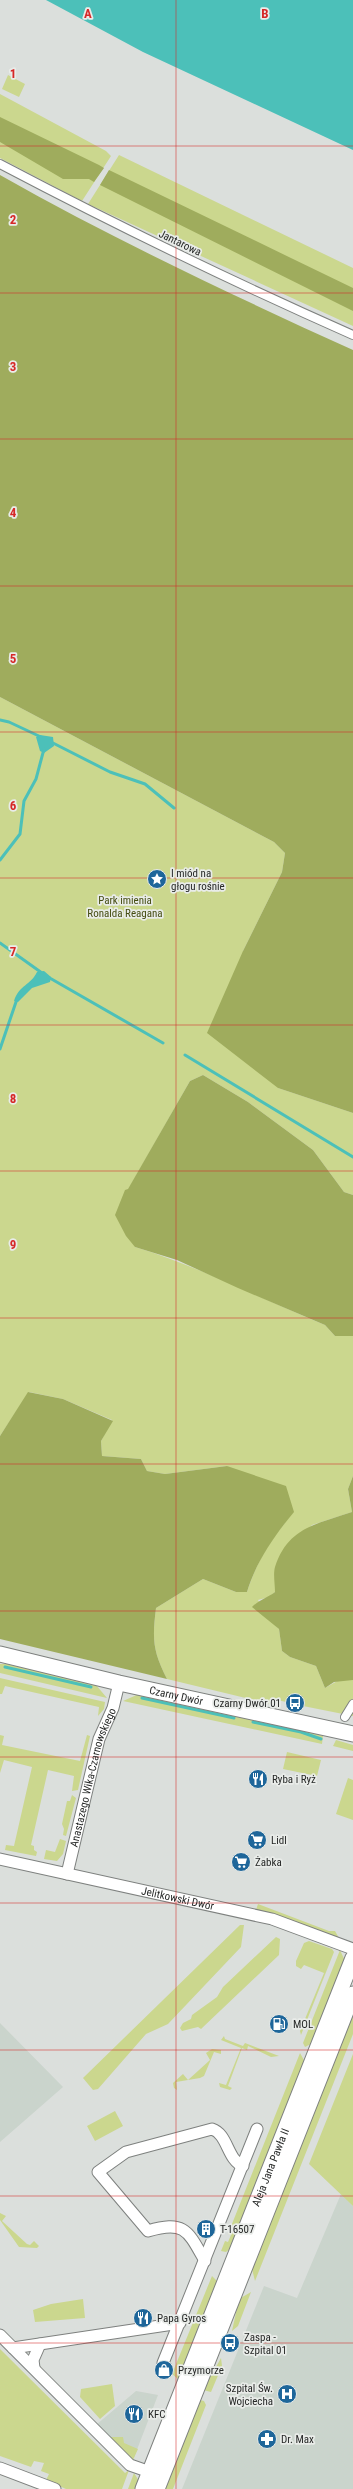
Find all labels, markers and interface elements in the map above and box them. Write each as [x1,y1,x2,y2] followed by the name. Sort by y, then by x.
[84,6,92,21] text: A
[261,6,269,21] text: B
[10,66,16,81] text: 1
[10,212,17,227] text: 2
[157,227,203,259] street label: Jantarowa
[10,359,16,374] text: 3
[10,505,17,520] text: 4
[10,651,17,666] text: 5
[10,798,17,813] text: 6
[171,867,225,893] place label: I miód na głogu rośnie
[146,868,168,890] place icon: I miód na głogu rośnie
[87,894,163,920] park label: Park imienia Ronalda Reagana
[10,944,17,959] text: 7
[10,1091,16,1106] text: 8
[10,1237,16,1252] text: 9
[148,1683,205,1708] street label: Czarny Dwór
[284,1692,306,1714] bus stop icon: Czarny Dwór 01
[213,1697,281,1710] place label: Czarny Dwór 01
[67,1705,119,1848] street label: Anastazego Wika-Czarnowskiego
[247,1768,269,1790] restaurant icon: Ryba i Ryż
[272,1773,316,1786] place label: Ryba i Ryż
[246,1829,268,1851] supermarket icon: Lidl
[271,1834,287,1847] place label: Lidl
[230,1851,252,1873] supermarket icon: Żabka
[255,1856,282,1869] place label: Żabka
[140,1884,216,1913] street label: Jelitkowski Dwór
[268,2013,290,2035] fuel station icon: MOL
[293,2018,313,2031] place label: MOL
[249,2126,291,2208] street label: Aleja Jana Pawła II
[195,2218,217,2240] building icon: T-16507
[220,2223,254,2236] place label: T-16507
[132,2307,154,2329] restaurant icon: Papa Gyros
[157,2312,206,2325] place label: Papa Gyros
[244,2331,287,2357] place label: Zaspa - Szpital 01
[219,2332,241,2354] bus stop icon: Zaspa - Szpital 01
[153,2359,175,2381] shop icon: Przymorze
[178,2364,224,2377] place label: Przymorze
[226,2382,273,2408] place label: Szpital Św. Wojciecha
[276,2383,298,2405] hospital icon: Szpital Św. Wojciecha
[123,2403,145,2425] restaurant icon: KFC
[148,2408,166,2421] place label: KFC
[256,2428,278,2450] pharmacy icon: Dr. Max
[281,2433,314,2446] place label: Dr. Max

